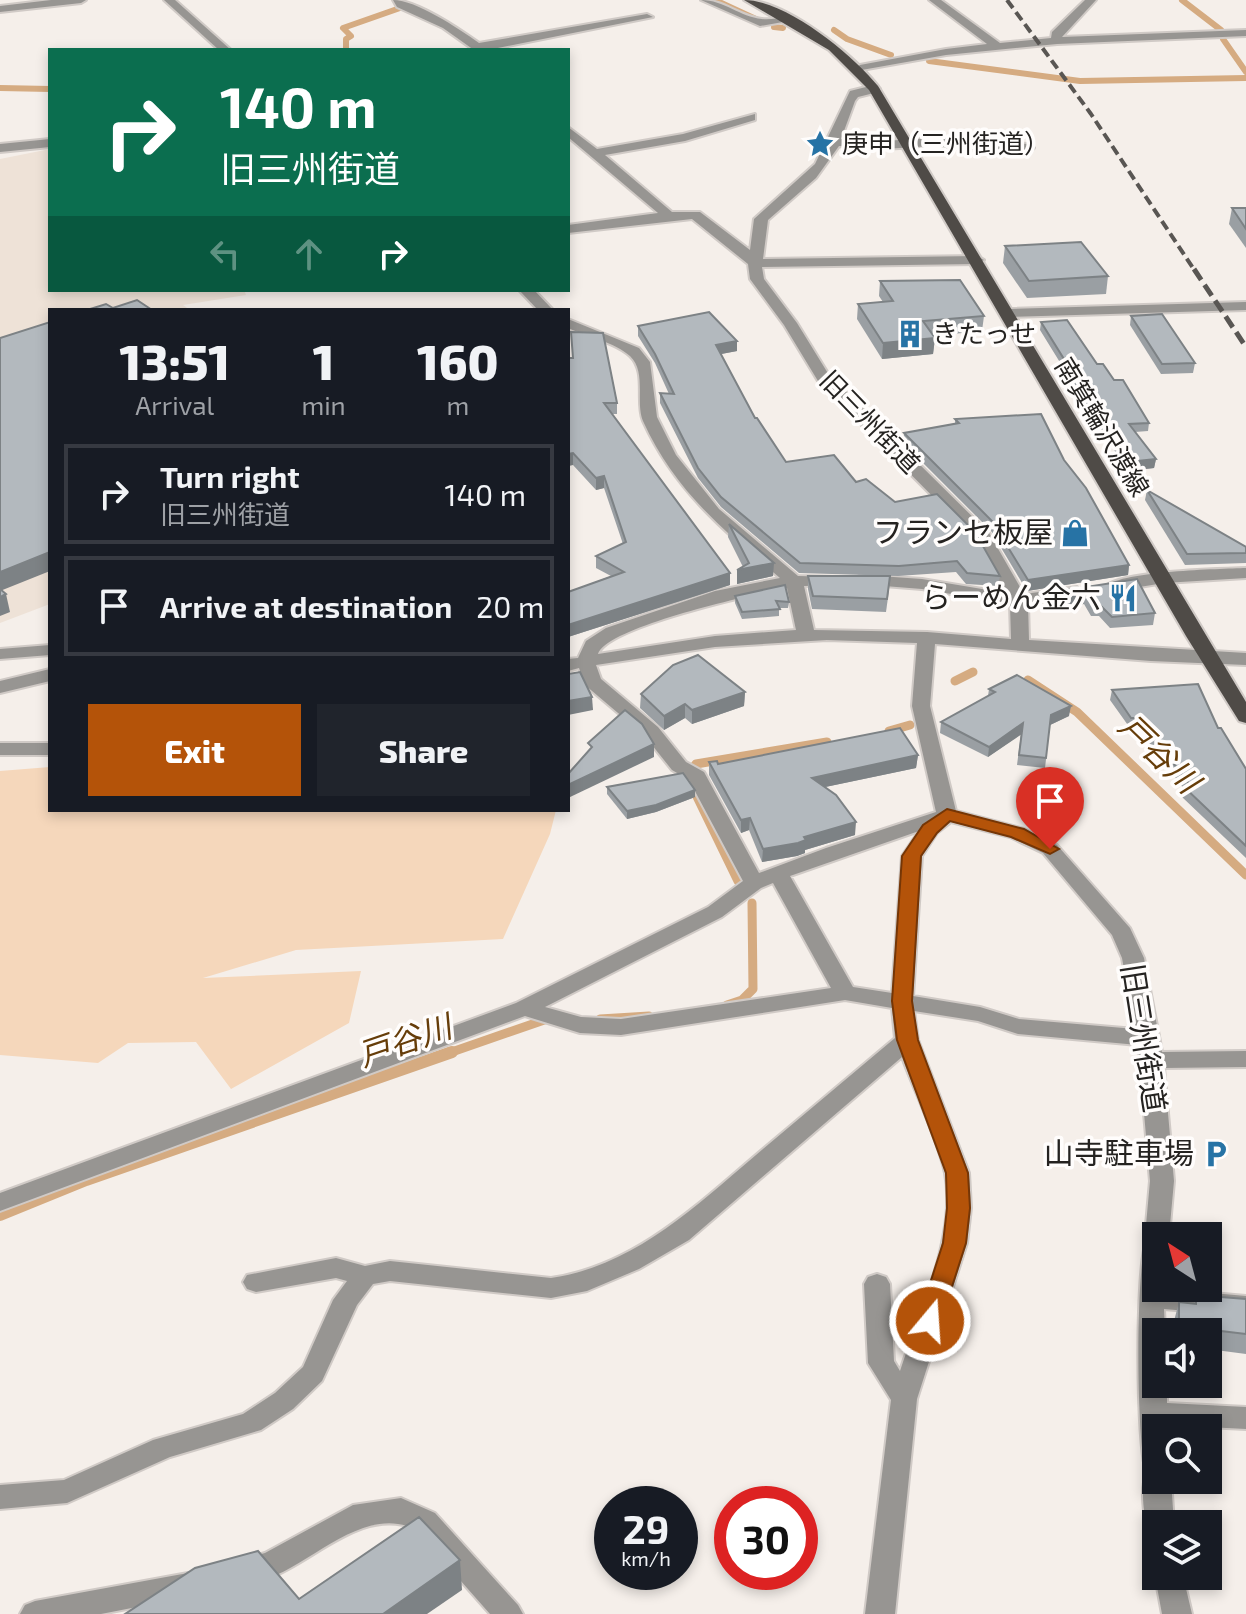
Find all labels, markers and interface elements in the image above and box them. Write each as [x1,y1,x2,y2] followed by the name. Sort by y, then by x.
[220,72,377,139] text: 140 m
[88,80,192,184] icon: right
[842,127,1050,158] place label: 庚申（三州街道）
[805,129,835,159] place icon: 庚申（三州街道）
[220,146,400,189] text: 旧三州街道
[203,232,247,276] icon: left
[287,232,331,276] icon: ahead
[371,232,415,276] icon: right
[932,317,1036,348] place label: きたっせ
[895,319,925,349] building icon: きたっせ
[119,332,230,390] text: 13:51
[313,332,334,390] text: 1
[417,332,499,390] text: 160
[1050,351,1157,501] street label: 南箕輪沢渡線
[815,363,927,478] street label: 旧三州街道
[135,389,214,420] text: Arrival
[301,389,346,420] text: min
[446,389,469,420] text: m
[160,458,300,494] text: Turn right
[92,472,136,516] icon: right
[445,476,526,512] text: 140 m
[160,498,290,529] text: 旧三州街道
[873,513,1053,549] place label: フランセ板屋
[1060,518,1090,548] shop icon: フランセ板屋
[921,578,1101,614] place label: らーめん金六
[1108,583,1138,613] restaurant icon: らーめん金六
[92,584,136,628] icon: arrive
[160,588,452,624] text: Arrive at destination
[476,588,544,624] text: 20 m
[88,704,301,796] button: Exit
[317,704,530,796] button: Share
[1113,706,1210,802] water label: 戸谷川
[1016,767,1084,849] pin
[1028,779,1072,823] icon: arrive
[1115,961,1174,1115] street label: 旧三州街道
[353,1005,459,1073] water label: 戸谷川
[1044,1134,1194,1170] place label: 山寺駐車場
[1201,1139,1231,1169] parking icon: 山寺駐車場
[1142,1222,1222,1302] north arrow
[1142,1222,1222,1590] map controls
[888,1279,972,1363] position arrow
[1142,1318,1222,1398] button: sound
[1142,1414,1222,1494] button: search
[714,1486,818,1590] speed limit sign: 30
[623,1504,669,1552] text: 29
[1142,1510,1222,1590] button: layers
[621,1546,671,1570] text: km/h

